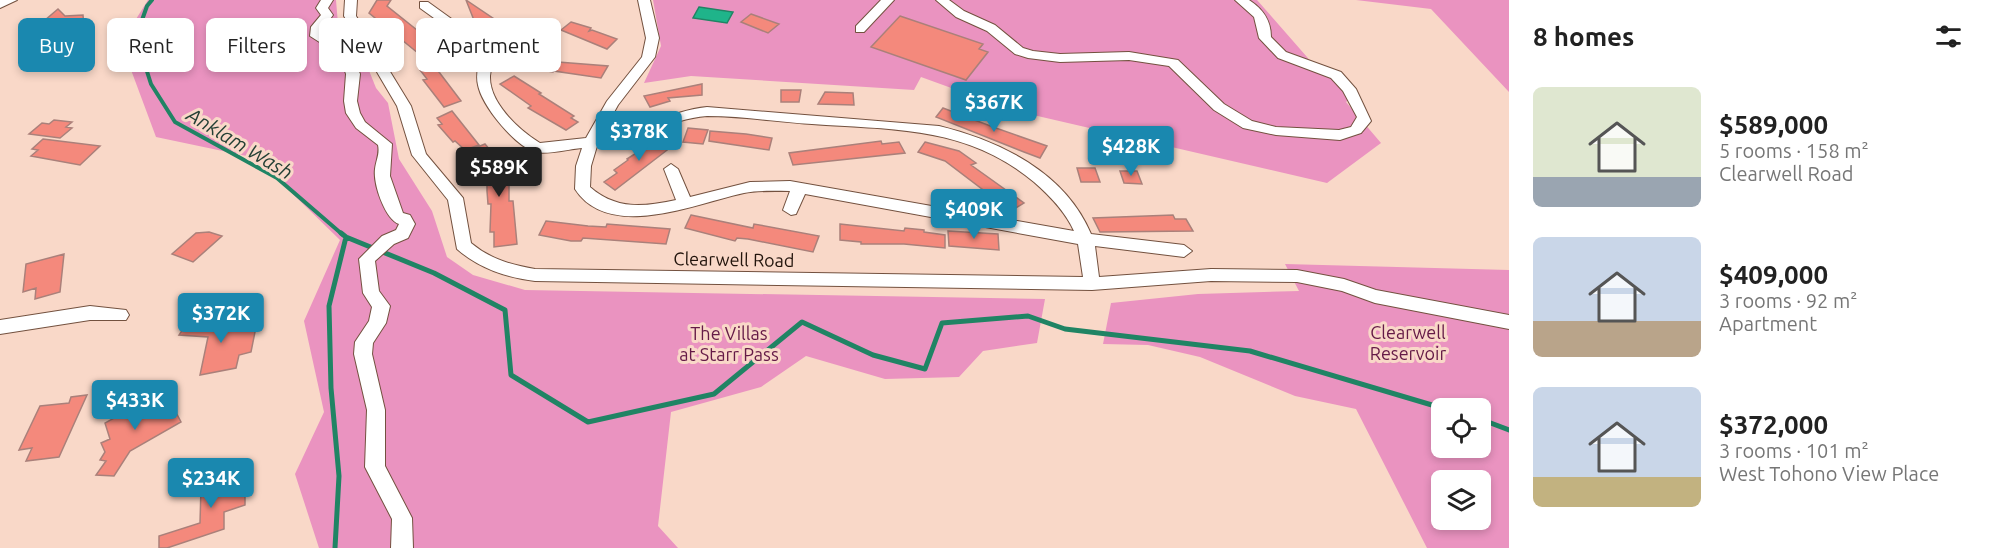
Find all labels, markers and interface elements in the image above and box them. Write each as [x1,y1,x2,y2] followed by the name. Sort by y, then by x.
[18,18,95,72] chip: Buy
[107,18,194,72] chip: Rent
[206,18,307,72] chip: Filters
[319,18,404,72] chip: New
[416,18,561,72] chip: Apartment
[1932,20,1965,53] icon: filters
[1533,22,1634,51] text: 8 homes
[952,82,1036,133] pin: $367K
[965,90,1023,113] text: $367K
[182,102,297,184] water label: Anklam Wash
[1719,110,1828,139] text: $589,000
[597,111,681,162] pin: $378K
[1581,111,1653,183] icon: home
[610,119,668,142] text: $378K
[1089,126,1173,177] pin: $428K
[1102,134,1160,157] text: $428K
[1719,139,1869,162] text: 5 rooms · 158 m²
[457,147,541,198] pin: $589K
[470,155,528,178] text: $589K
[1719,162,1854,185] text: Clearwell Road
[932,189,1016,240] pin: $409K
[945,197,1003,220] text: $409K
[673,248,795,270] street label: Clearwell Road
[1719,260,1828,289] text: $409,000
[1581,261,1653,333] icon: home
[1719,289,1857,312] text: 3 rooms · 92 m²
[179,293,263,344] pin: $372K
[192,301,250,324] text: $372K
[1719,312,1817,335] text: Apartment
[1370,322,1446,363] park label: Clearwell Reservoir
[679,323,779,364] park label: The Villas at Starr Pass
[93,380,177,431] pin: $433K
[106,388,164,411] text: $433K
[1431,398,1491,530] map controls
[1431,398,1491,458] button: locate
[1719,410,1828,439] text: $372,000
[1581,411,1653,483] icon: home
[1719,439,1869,462] text: 3 rooms · 101 m²
[169,458,253,509] pin: $234K
[1719,462,1939,485] text: West Tohono View Place
[182,466,240,489] text: $234K
[1431,470,1491,530] button: layers

